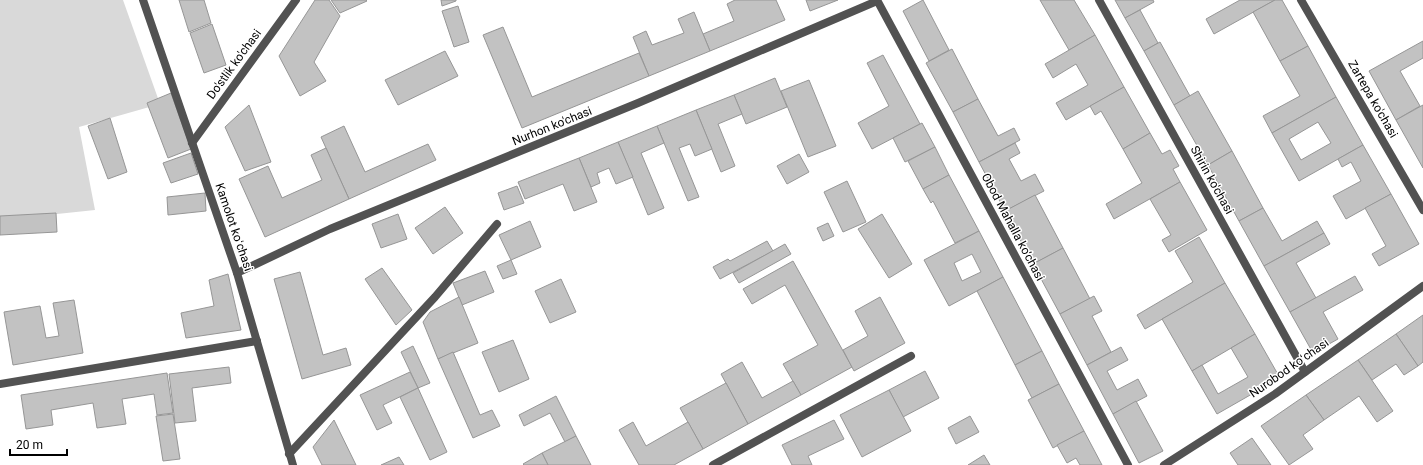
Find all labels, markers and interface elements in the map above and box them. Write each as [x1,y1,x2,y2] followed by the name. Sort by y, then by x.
[204,26,264,102] street label: Do'stlik ko'chasi
[1345,58,1401,140] street label: Zartepa ko'chasi
[510,104,594,148] street label: Nurhon ko'chasi
[1188,144,1236,217] street label: Shirin ko'chasi
[979,171,1047,283] street label: Obod Mahalla ko‘chasi
[212,181,256,273] street label: Kamolot koʻchasi
[1247,335,1331,401] street label: Nurobod koʻchasi
[10,431,67,457] scale bar
[16,438,43,452] text: 20 m

